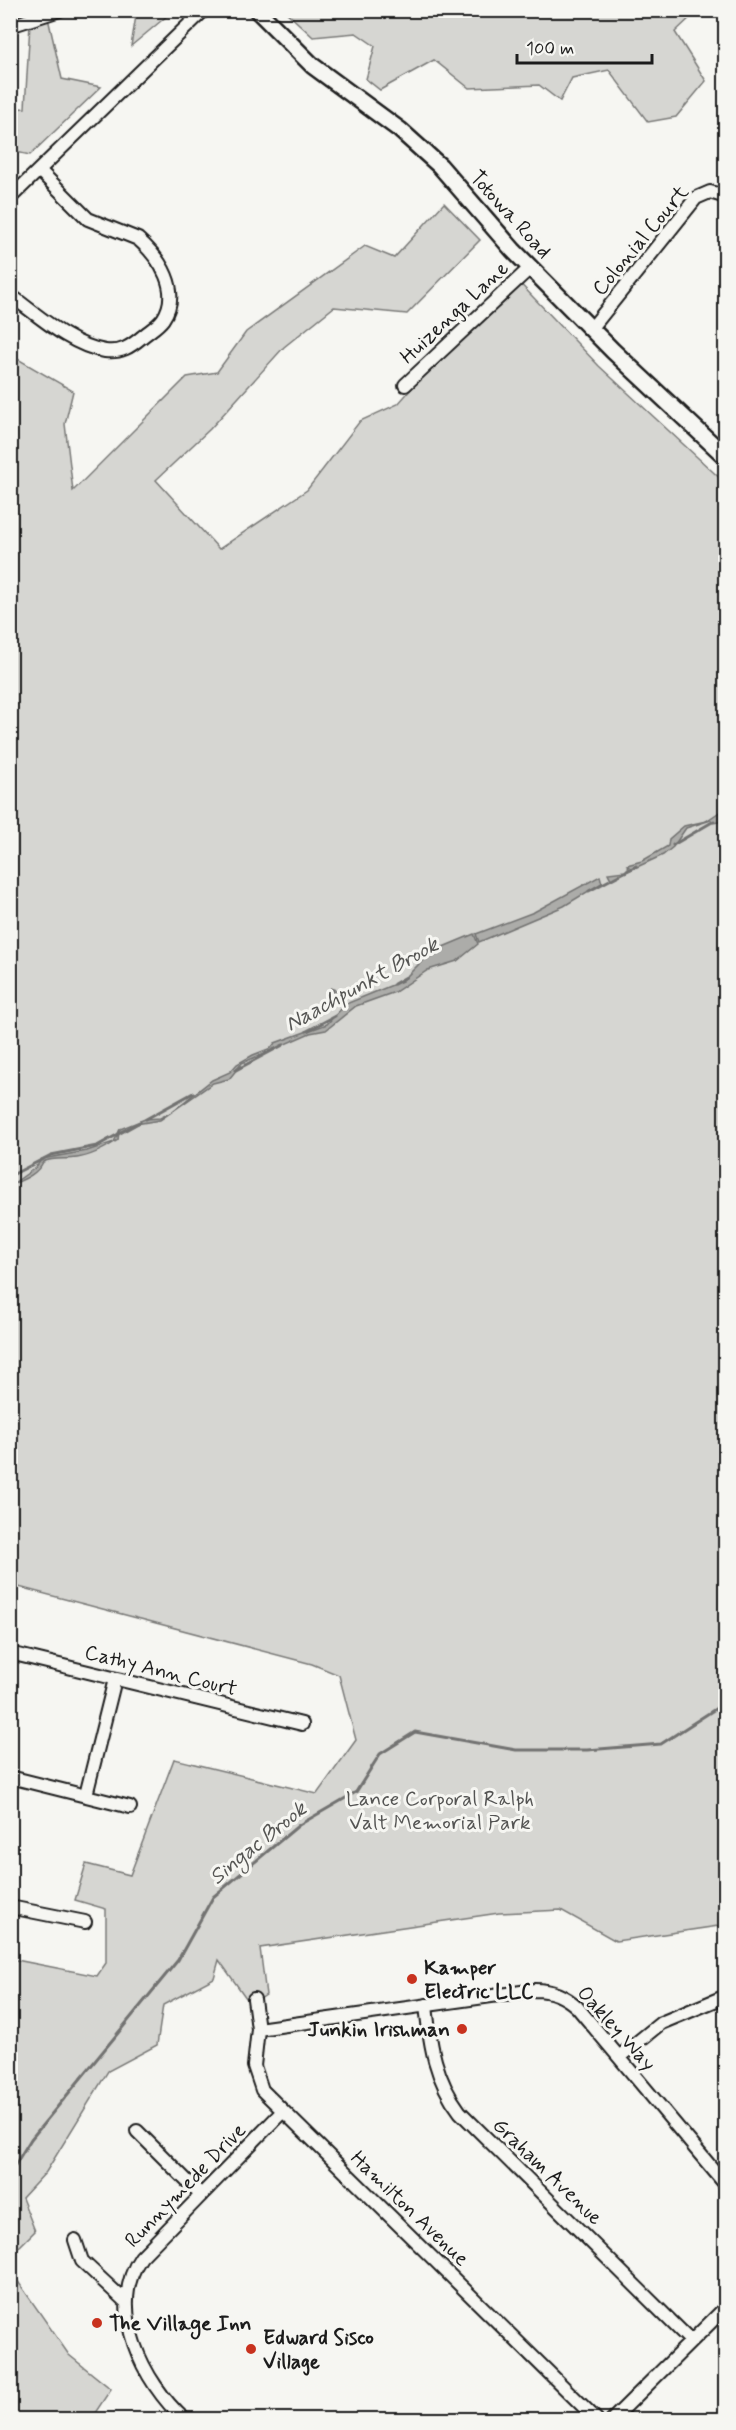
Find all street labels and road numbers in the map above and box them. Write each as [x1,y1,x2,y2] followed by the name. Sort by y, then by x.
[463,164,557,265] street label: Totowa Road
[586,179,696,302] street label: Colonial Court
[394,255,515,371] street label: Huizenga Lane
[81,1638,240,1704] street label: Cathy Ann Court
[570,1980,662,2077] street label: Oakley Way
[486,2112,609,2232] street label: Graham Avenue
[119,2117,253,2254] street label: Runnymede Drive
[344,2145,475,2273] street label: Hamilton Avenue

